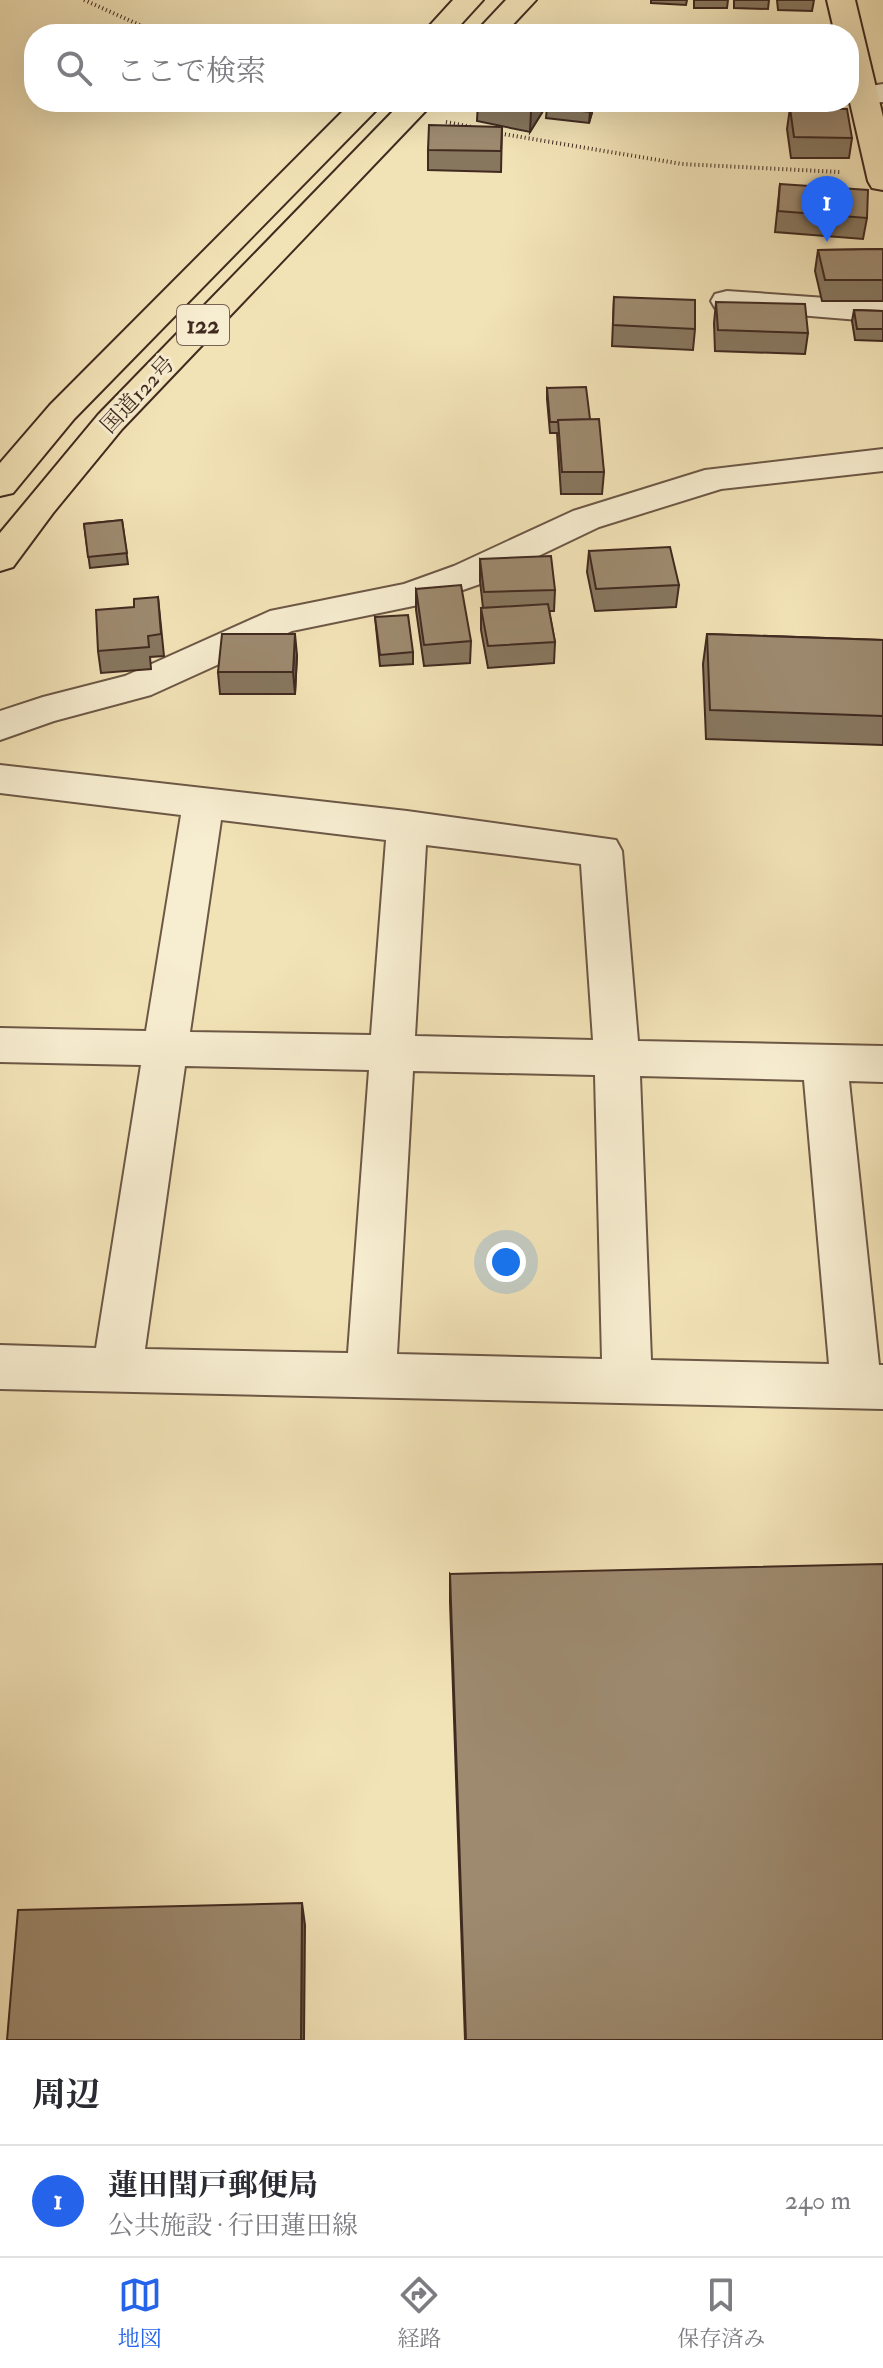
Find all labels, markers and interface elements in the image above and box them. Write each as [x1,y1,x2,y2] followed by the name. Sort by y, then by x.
[24,24,859,112] search box
[52,46,96,90] icon: search
[116,53,266,90] text: ここで検索
[801,176,853,242] pin: 1
[177,305,229,345] road number: 122
[95,350,181,439] street label: 国道122号
[486,1242,526,1282] your location
[32,2074,100,2117] text: 周辺
[108,2167,318,2204] text: 蓮田閏戸郵便局
[53,2185,63,2217] text: 1
[785,2185,851,2217] text: 240 m
[108,2210,358,2242] text: 公共施設 · 行田蓮田線
[118,2273,162,2353] tab: 地図
[397,2273,441,2353] tab: 経路
[677,2273,765,2353] tab: 保存済み

